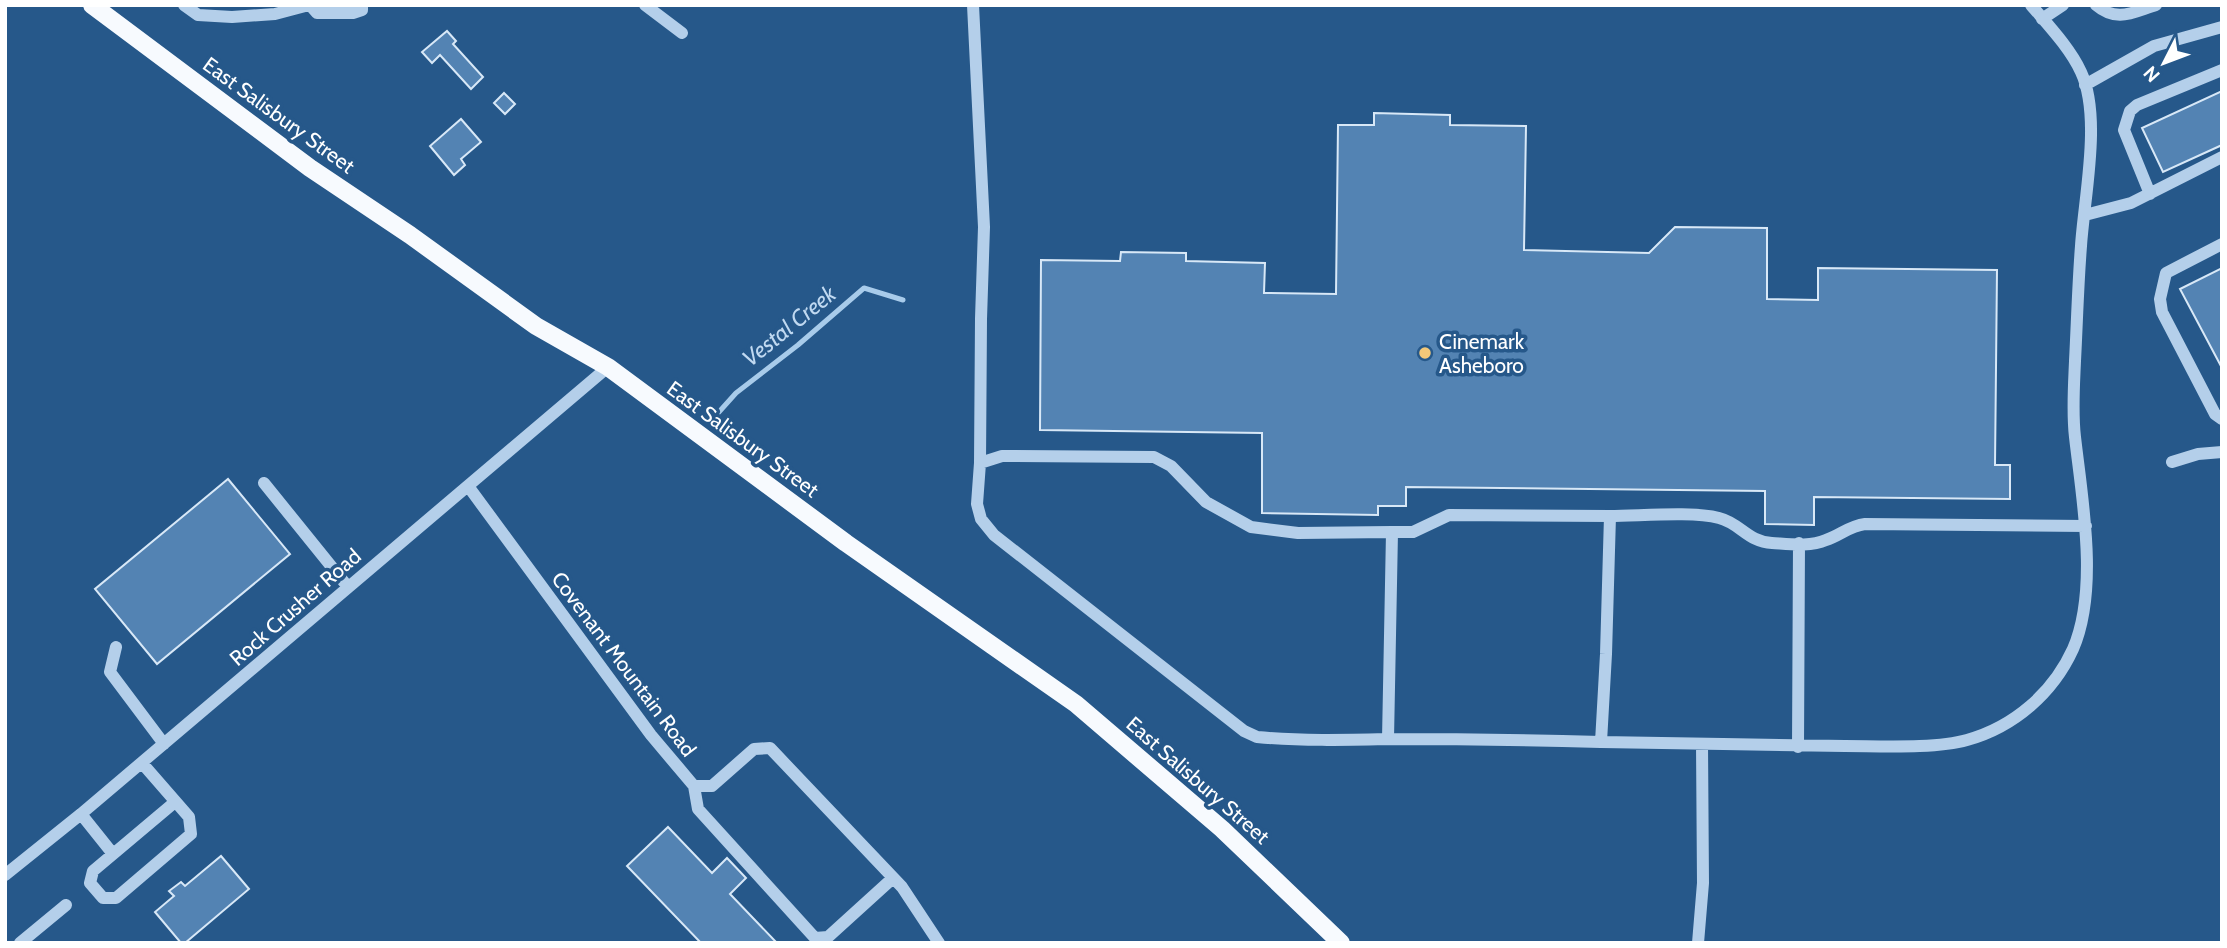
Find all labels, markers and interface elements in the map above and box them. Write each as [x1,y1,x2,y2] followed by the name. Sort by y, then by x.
[2129,28,2199,98] north arrow
[198,52,360,178] street label: East Salisbury Street
[2139,61,2165,87] text: N
[737,279,842,372] water label: Vestal Creek
[1439,329,1525,378] place label: Cinemark Asheboro
[1417,345,1433,361] marker: Cinemark Asheboro
[662,376,824,502] street label: East Salisbury Street
[224,543,366,671] street label: Rock Crusher Road
[546,567,702,761] street label: Covenant Mountain Road
[1121,711,1275,849] street label: East Salisbury Street

